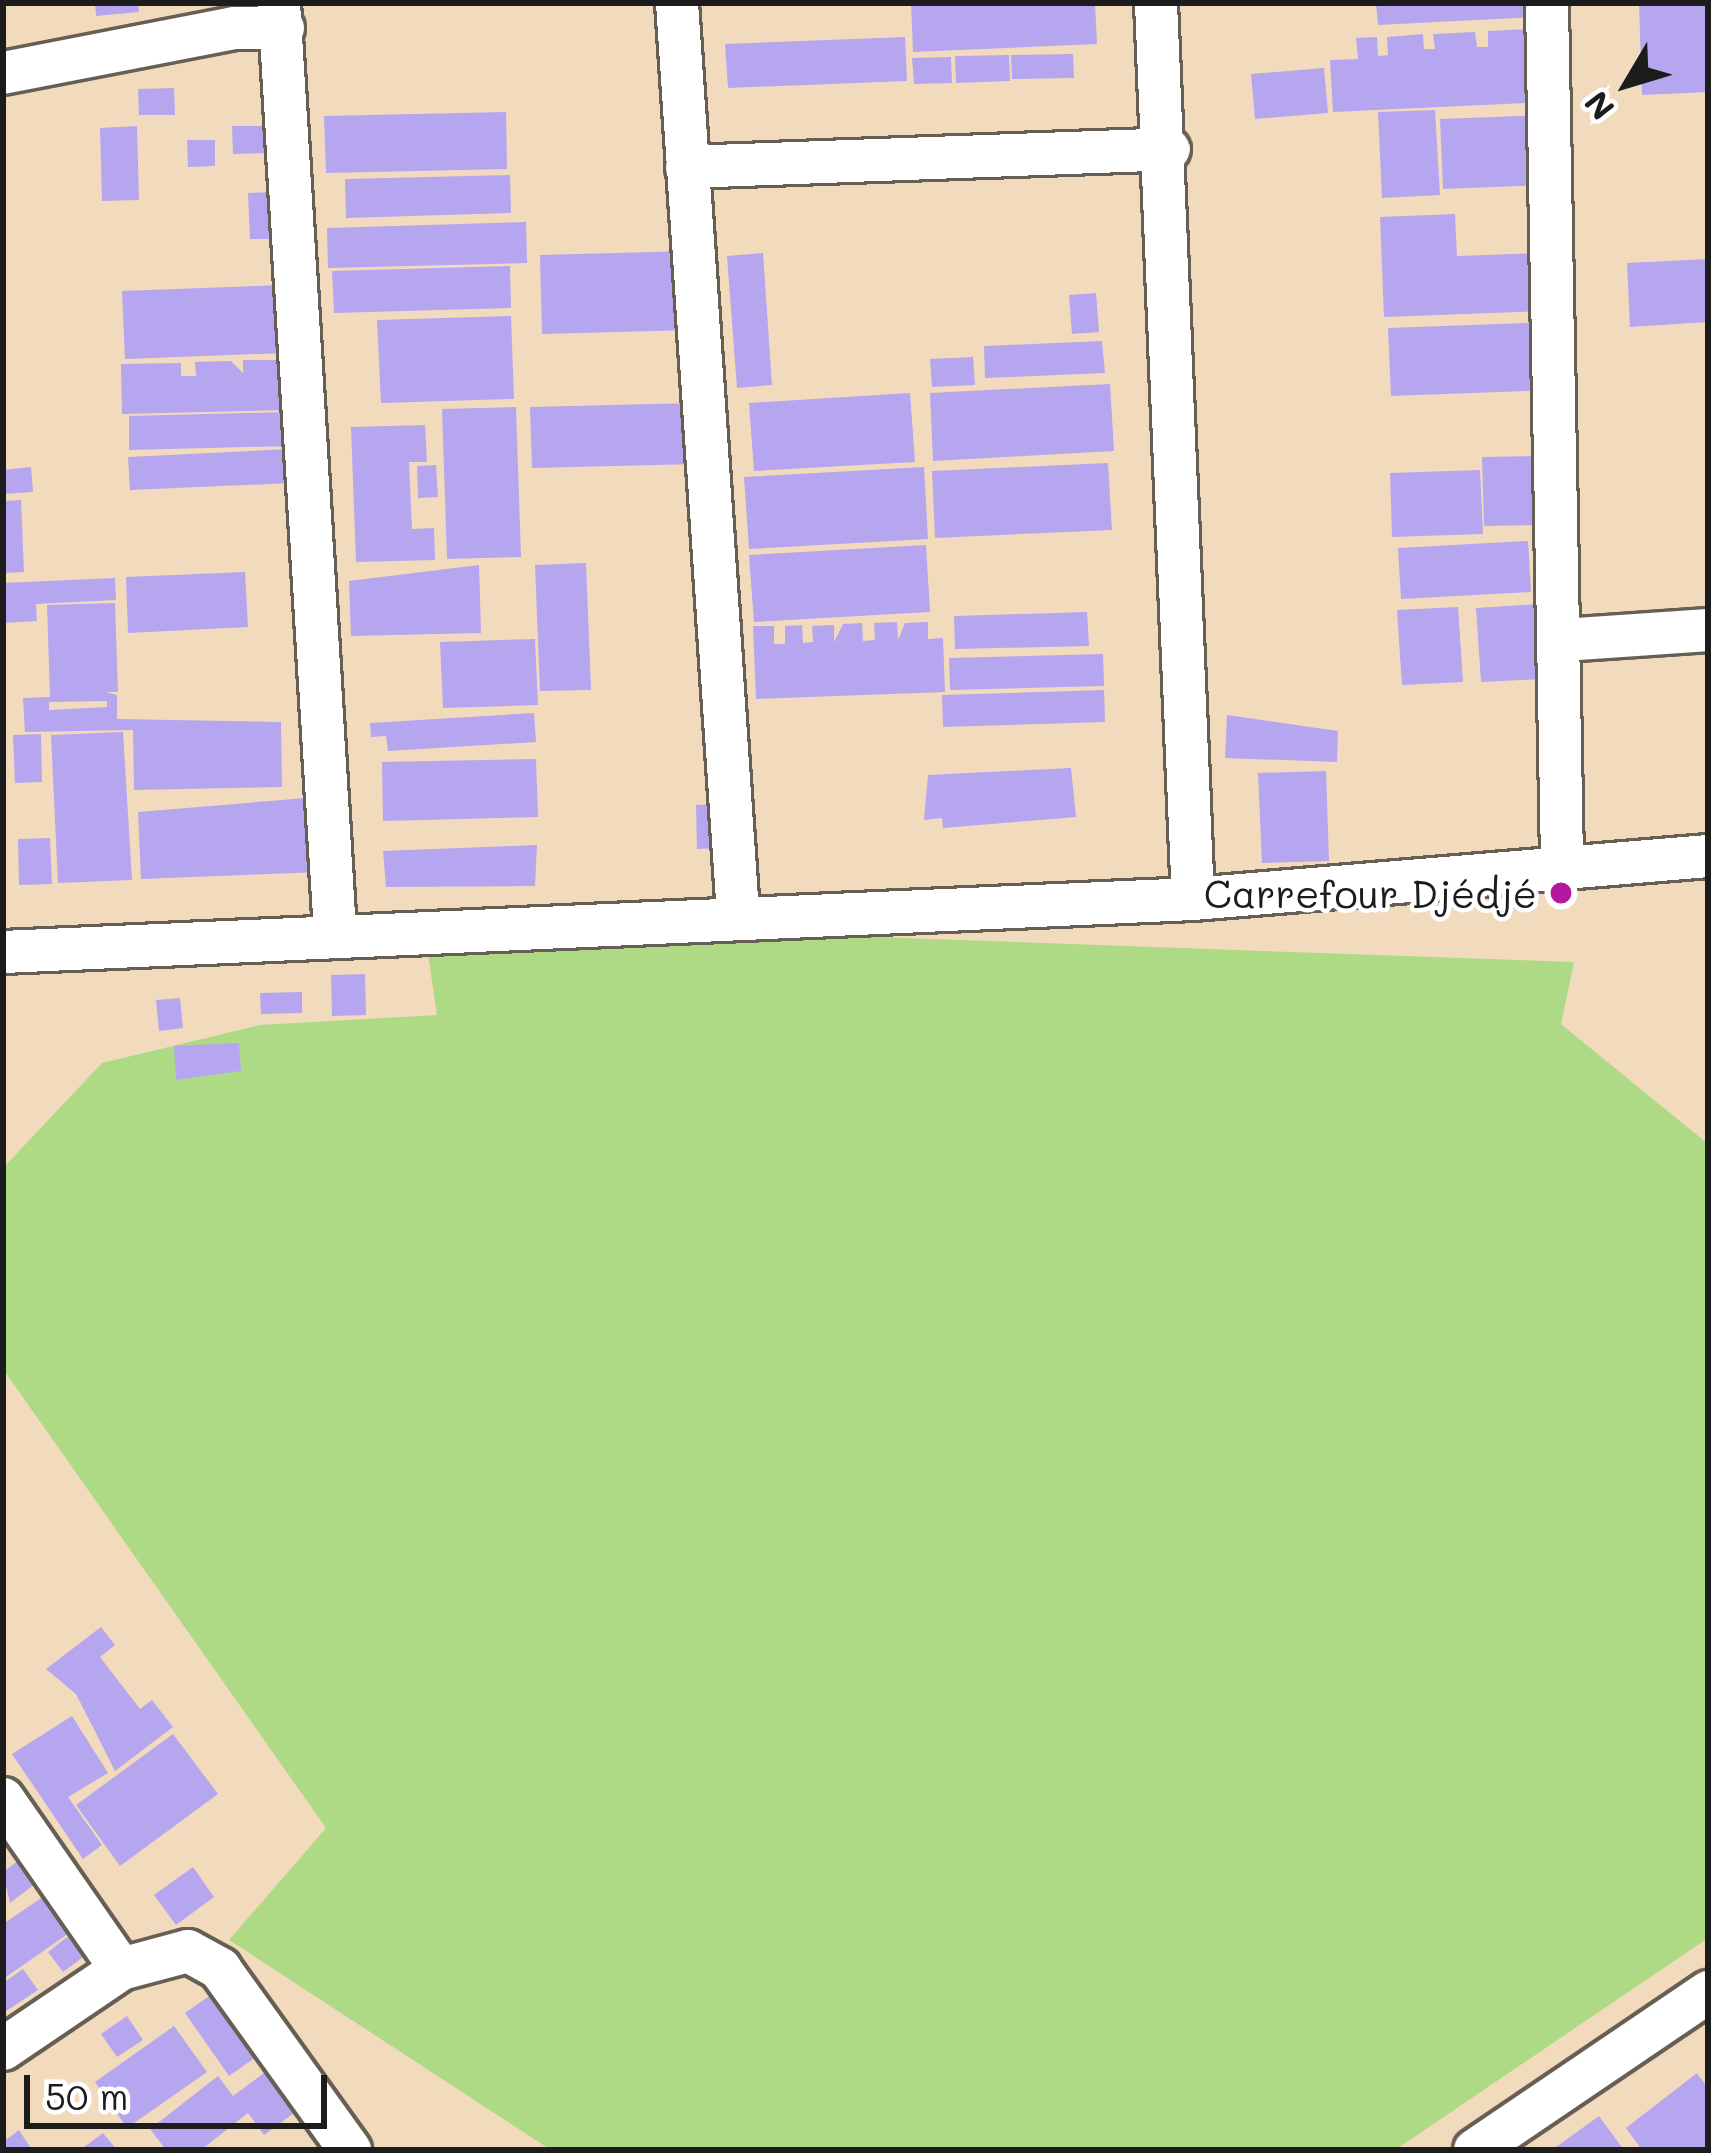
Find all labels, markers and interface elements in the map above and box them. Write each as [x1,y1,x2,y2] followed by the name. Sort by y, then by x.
[1567,24,1687,144] north arrow
[1574,83,1623,130] text: N
[1204,870,1537,916] place label: Carrefour Djédjé
[1548,880,1574,906] marker: Carrefour Djédjé
[30,2051,333,2125] scale bar
[45,2072,128,2119] text: 50 m

